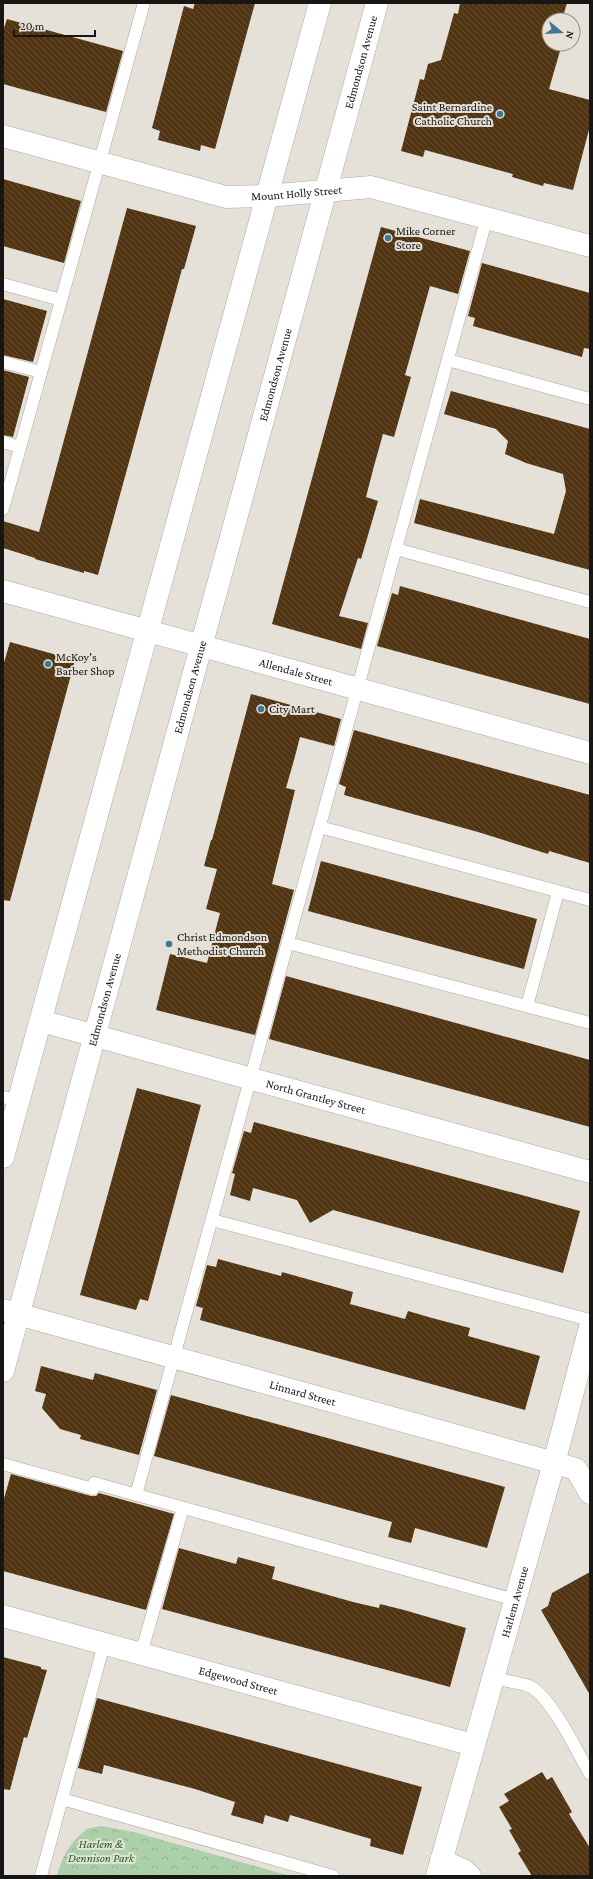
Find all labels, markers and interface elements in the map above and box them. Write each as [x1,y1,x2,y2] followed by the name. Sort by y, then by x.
[14,12,95,38] scale bar
[541,12,581,52] north arrow
[341,14,380,110] street label: Edmondson Avenue
[20,19,45,33] text: 20 m
[563,30,577,41] text: N
[412,100,493,128] place label: Saint Bernardine Catholic Church
[495,109,505,119] marker: Saint Bernardine Catholic Church
[251,182,344,203] street label: Mount Holly Street
[396,224,456,252] place label: Mike Corner Store
[383,233,393,243] marker: Mike Corner Store
[256,326,295,423] street label: Edmondson Avenue
[171,639,209,735] street label: Edmondson Avenue
[56,650,115,678] place label: McKoy's Barber Shop
[258,655,335,689] street label: Allendale Street
[43,659,53,669] marker: McKoy's Barber Shop
[269,702,316,716] place label: City Mart
[256,704,266,714] marker: City Mart
[177,930,268,958] place label: Christ Edmondson Methodist Church
[164,939,174,949] marker: Christ Edmondson Methodist Church
[85,951,124,1048] street label: Edmondson Avenue
[264,1076,368,1117] street label: North Grantley Street
[268,1377,338,1409] street label: Linnard Street
[498,1565,531,1639] street label: Harlem Avenue
[197,1663,280,1698] street label: Edgewood Street
[68,1837,135,1865] park label: Harlem & Dennison Park

